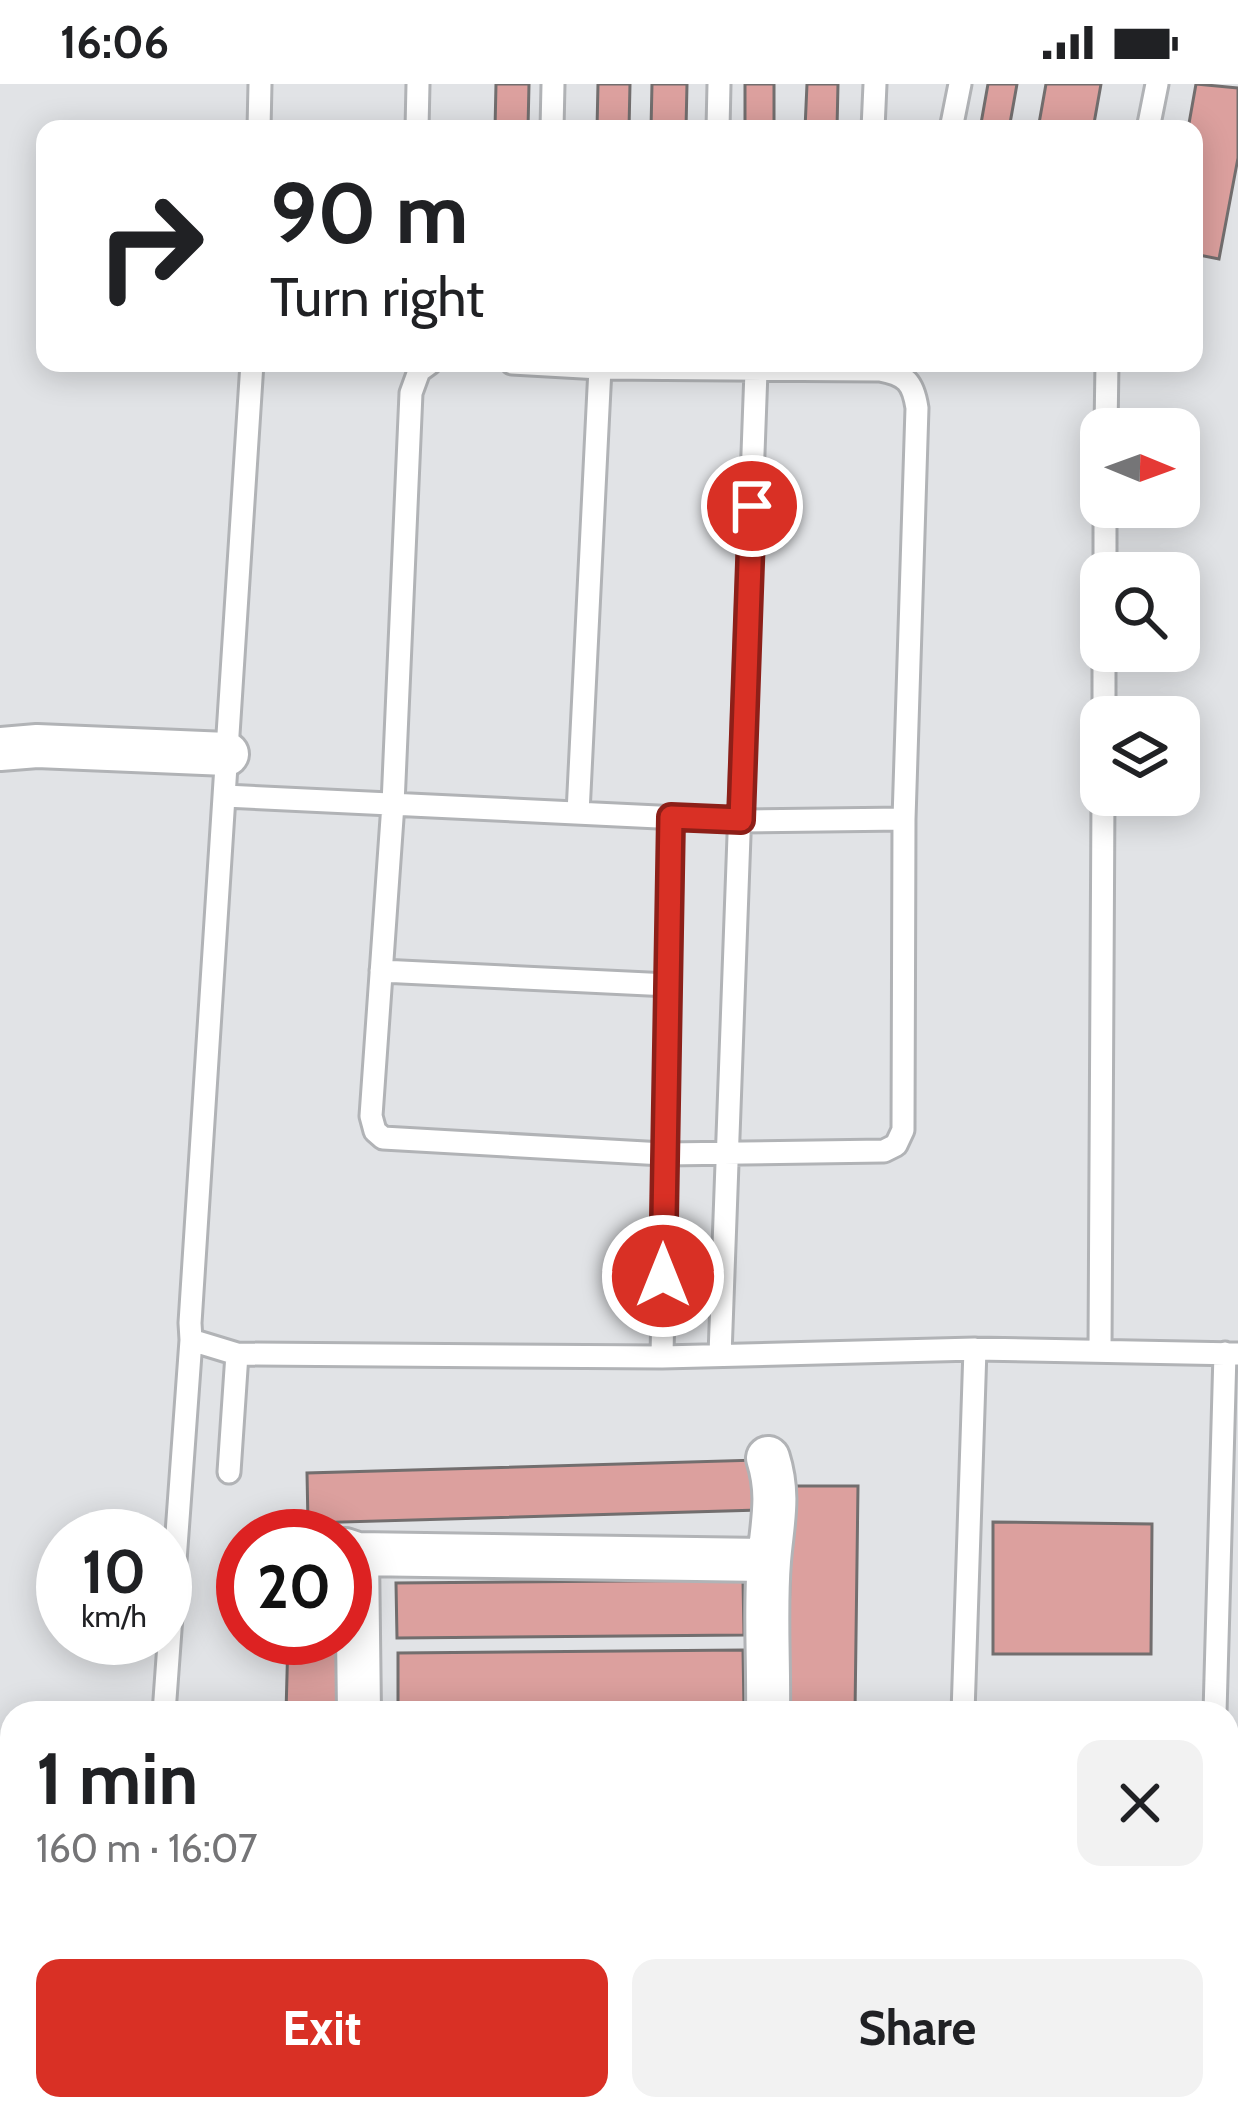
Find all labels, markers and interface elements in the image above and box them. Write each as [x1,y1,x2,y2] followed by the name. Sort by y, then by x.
[60,15,169,69] text: 16:06
[270,162,468,264] text: 90 m
[72,168,228,324] icon: right
[270,264,484,330] text: Turn right
[1080,408,1200,528] north arrow
[1080,408,1200,816] map controls
[701,455,803,557] pin
[719,473,785,539] icon: arrive
[1080,552,1200,672] button: search
[1080,696,1200,816] button: layers
[600,1213,726,1339] position arrow
[216,1509,372,1665] speed limit sign: 20
[82,1535,146,1608] text: 10
[81,1598,147,1635] text: km/h
[36,1735,198,1822] text: 1 min
[1077,1740,1203,1866] button: close
[36,1824,257,1872] text: 160 m · 16:07
[36,1959,608,2097] button: Exit
[632,1959,1203,2097] button: Share

